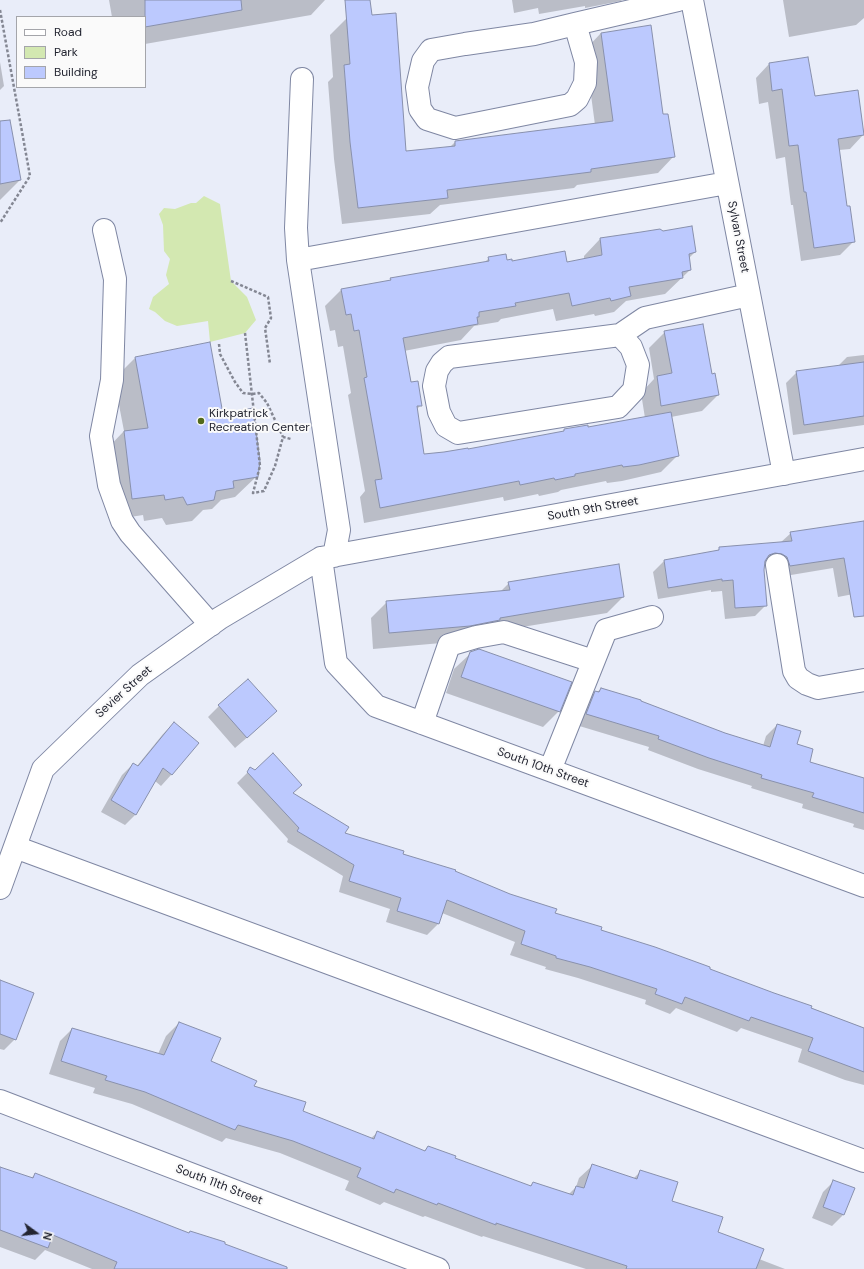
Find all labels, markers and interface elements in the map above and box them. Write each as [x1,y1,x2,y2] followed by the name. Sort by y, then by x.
[16,16,146,88] legend
[54,24,82,40] text: Road
[54,44,78,60] text: Park
[54,64,98,80] text: Building
[724,200,752,274] street label: Sylvan Street
[209,407,310,435] place label: Kirkpatrick Recreation Center
[196,416,206,426] marker: Kirkpatrick Recreation Center
[546,494,640,524] street label: South 9th Street
[93,663,155,721] street label: Sevier Street
[495,745,591,791] street label: South 10th Street
[173,1162,265,1208] street label: South 11th Street
[16,1213,56,1253] north arrow
[40,1230,55,1242] text: N

